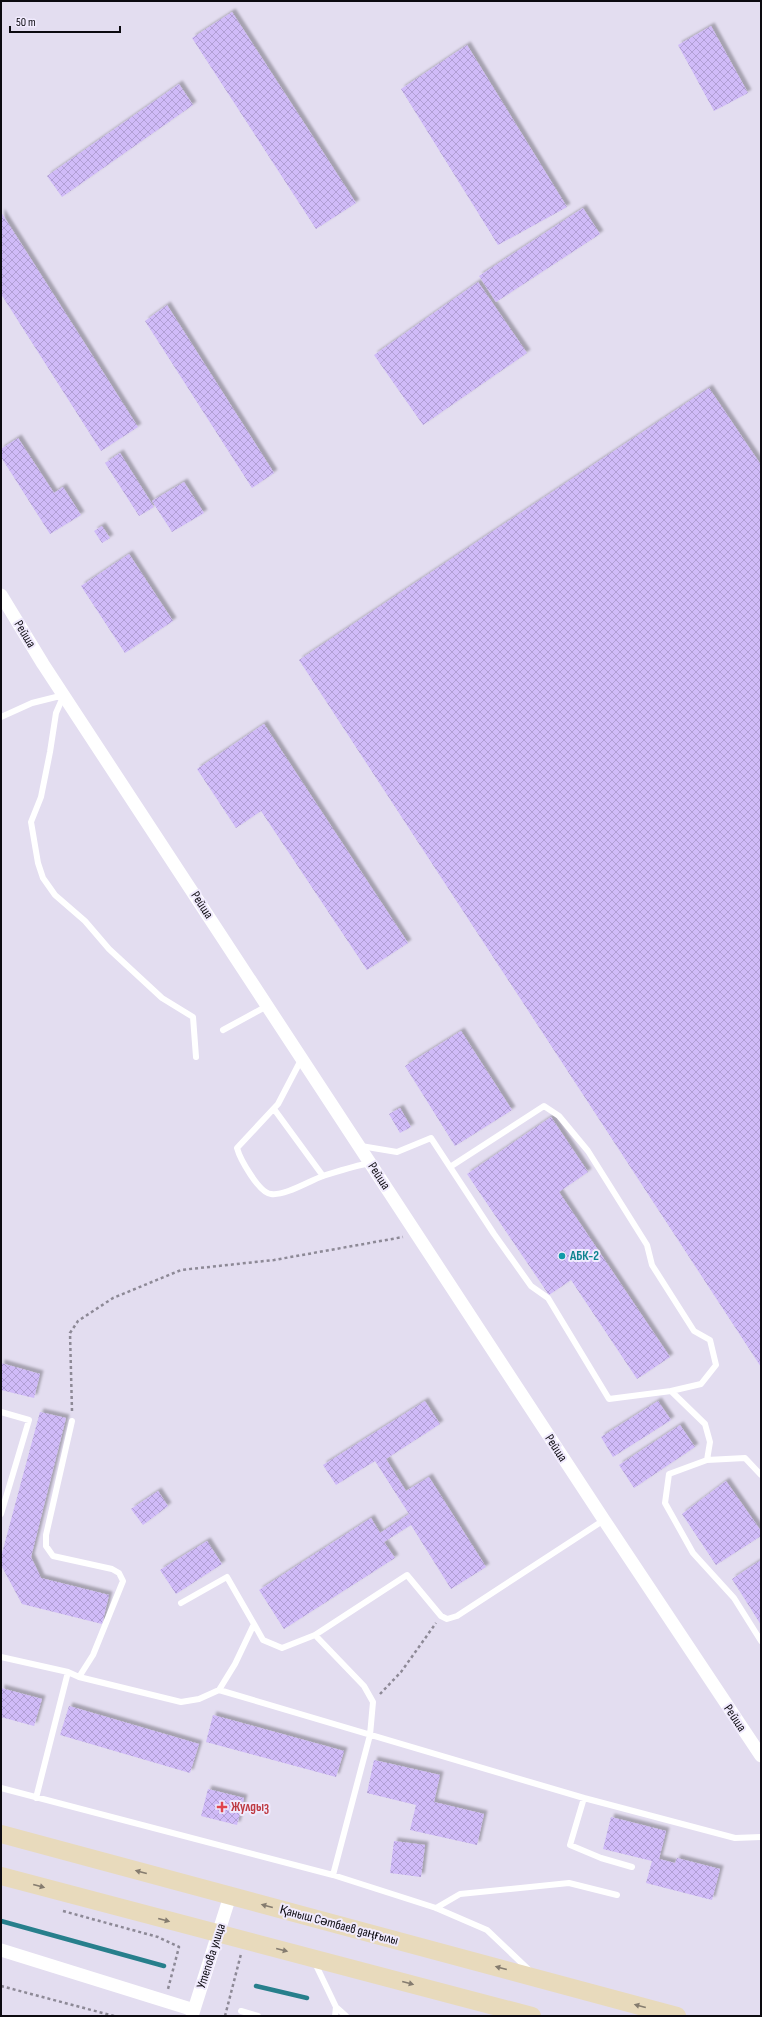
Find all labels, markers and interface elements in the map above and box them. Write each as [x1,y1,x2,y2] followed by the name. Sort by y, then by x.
[10,8,120,34] scale bar
[16,15,36,30] text: 50 m
[11,617,39,651] street label: Рейша
[187,888,217,922] street label: Рейша
[364,1159,394,1193] street label: Рейша
[569,1248,599,1264] place label: АБК-2
[557,1251,567,1261] marker: АБК-2
[541,1431,571,1465] street label: Рейша
[720,1701,750,1735] street label: Рейша
[231,1799,269,1815] place label: Жулдыз
[216,1801,228,1813] marker: Жулдыз
[135,1869,148,1875] one-way arrow
[33,1883,45,1889] one-way arrow
[278,1901,400,1949] street label: Қаныш Сәтбаев даңғылы
[261,1903,273,1909] one-way arrow
[158,1917,170,1923] one-way arrow
[193,1922,229,1990] street label: Утепова улица
[276,1948,289,1954] one-way arrow
[495,1965,507,1971] one-way arrow
[402,1980,414,1986] one-way arrow
[634,2003,646,2009] one-way arrow

